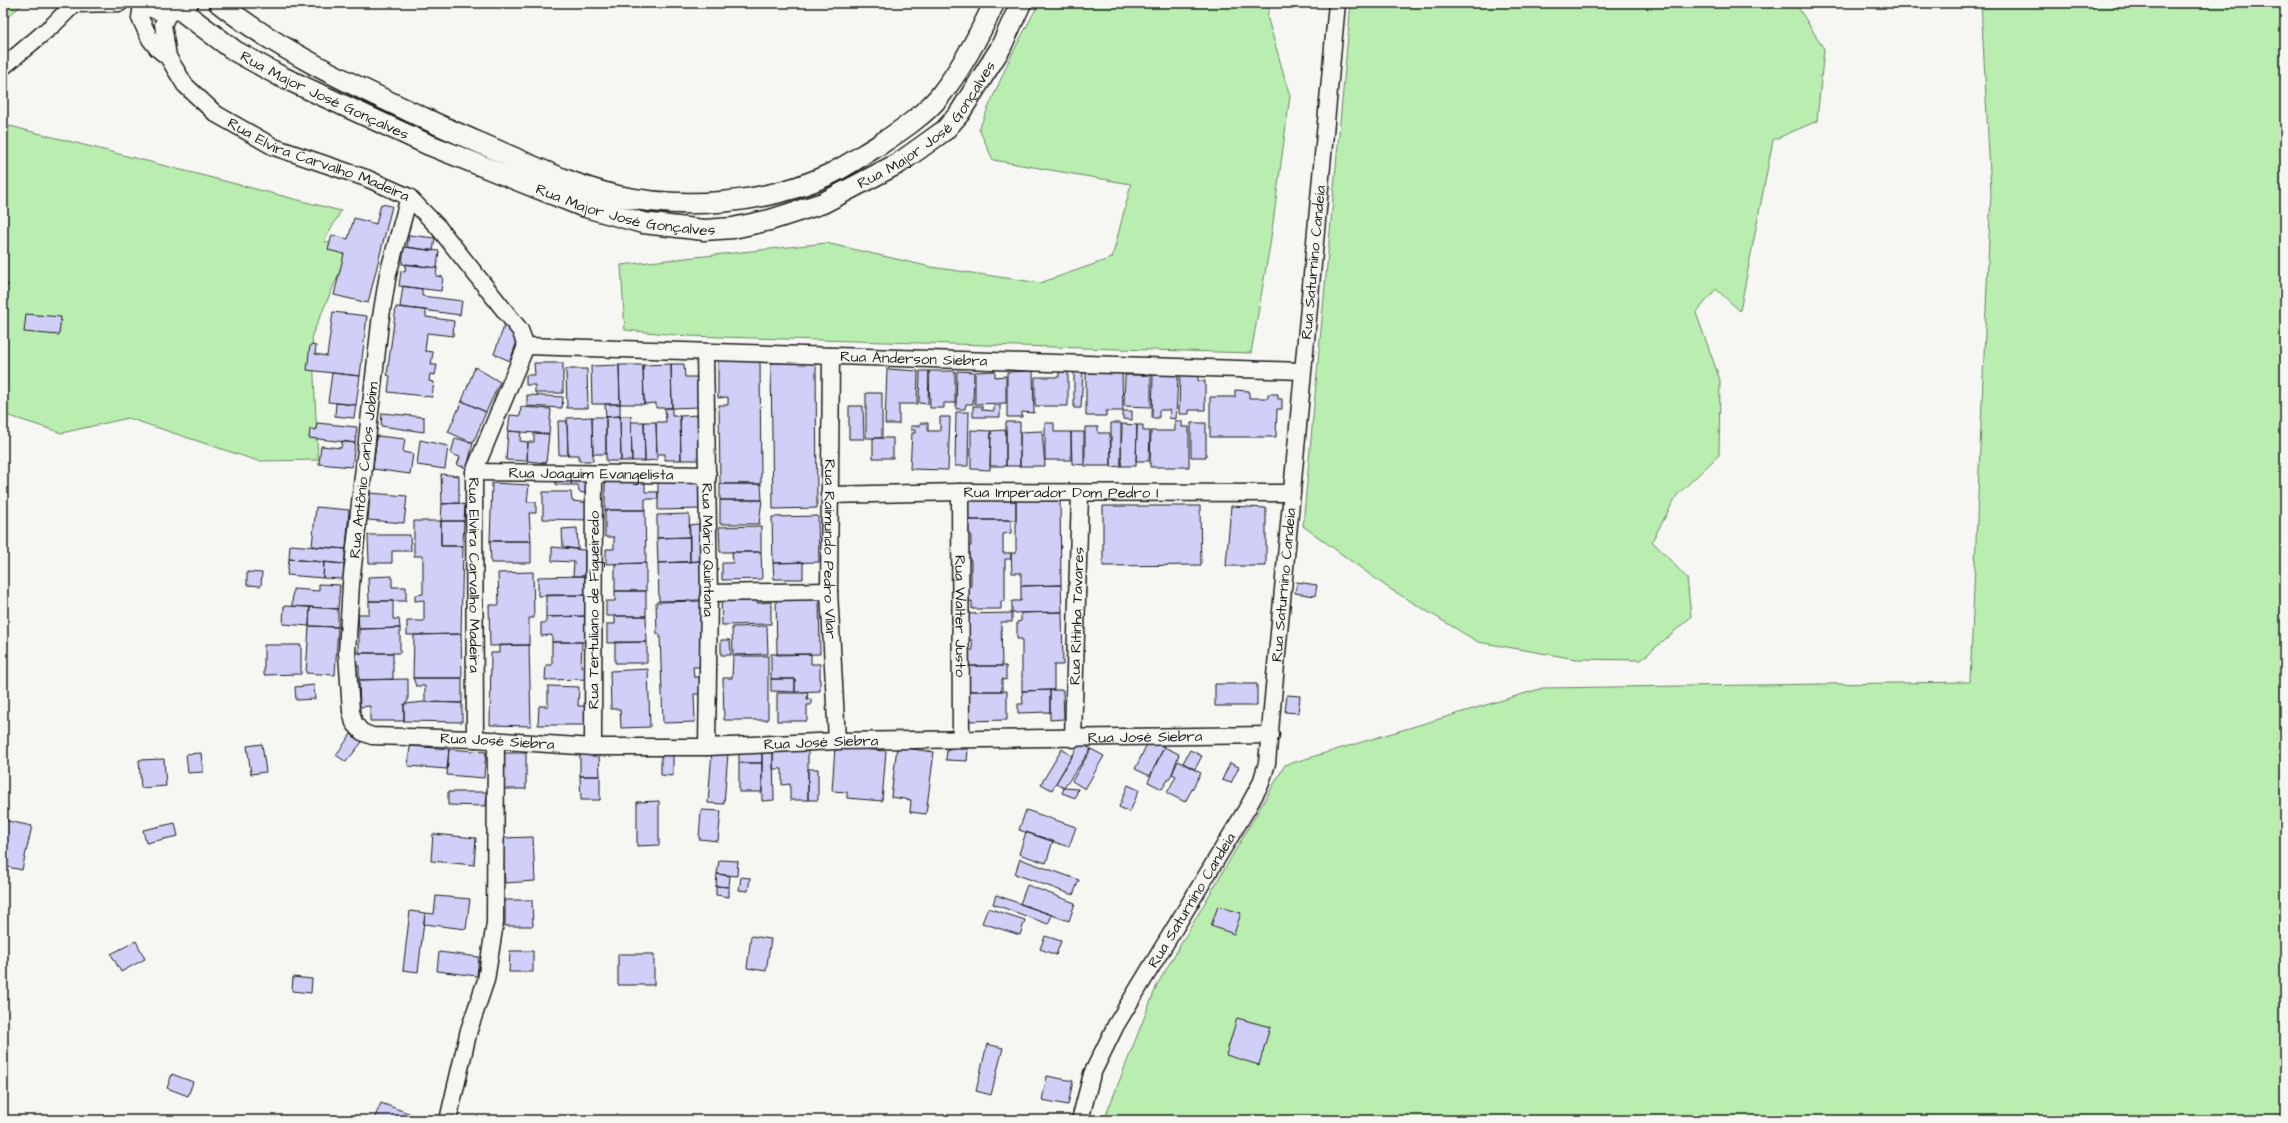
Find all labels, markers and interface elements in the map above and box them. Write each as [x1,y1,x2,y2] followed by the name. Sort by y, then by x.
[237,46,413,145] street label: Rua Major José Gonçalves
[853,56,1001,194] street label: Rua Major José Gonçalves
[224,112,413,207] street label: Rua Elvira Carvalho Madeira
[533,178,716,241] street label: Rua Major José Gonçalves
[1296,184,1331,340] street label: Rua Saturnino Candeia
[840,346,988,371] street label: Rua Anderson Siebra
[344,380,384,559] street label: Rua Antônio Carlos Jobim
[818,459,842,639] street label: Rua Raimundo Pedro Vilar
[508,462,674,486] street label: Rua Joaquim Evangelista
[464,477,485,673] street label: Rua Elvira Carvalho Madeira
[963,482,1159,503] street label: Rua Imperador Dom Pedro I
[697,483,720,617] street label: Rua Mário Quintana
[1266,507,1301,663] street label: Rua Saturnino Candeia
[583,510,605,709] street label: Rua Tertuliano de Figueiredo
[1064,546,1089,685] street label: Rua Ritinha Tavares
[950,555,971,678] street label: Rua Walter Justo
[1088,725,1203,748] street label: Rua José Siebra
[440,727,556,755] street label: Rua José Siebra
[763,730,879,755] street label: Rua José Siebra
[1143,828,1241,972] street label: Rua Saturnino Candeia

